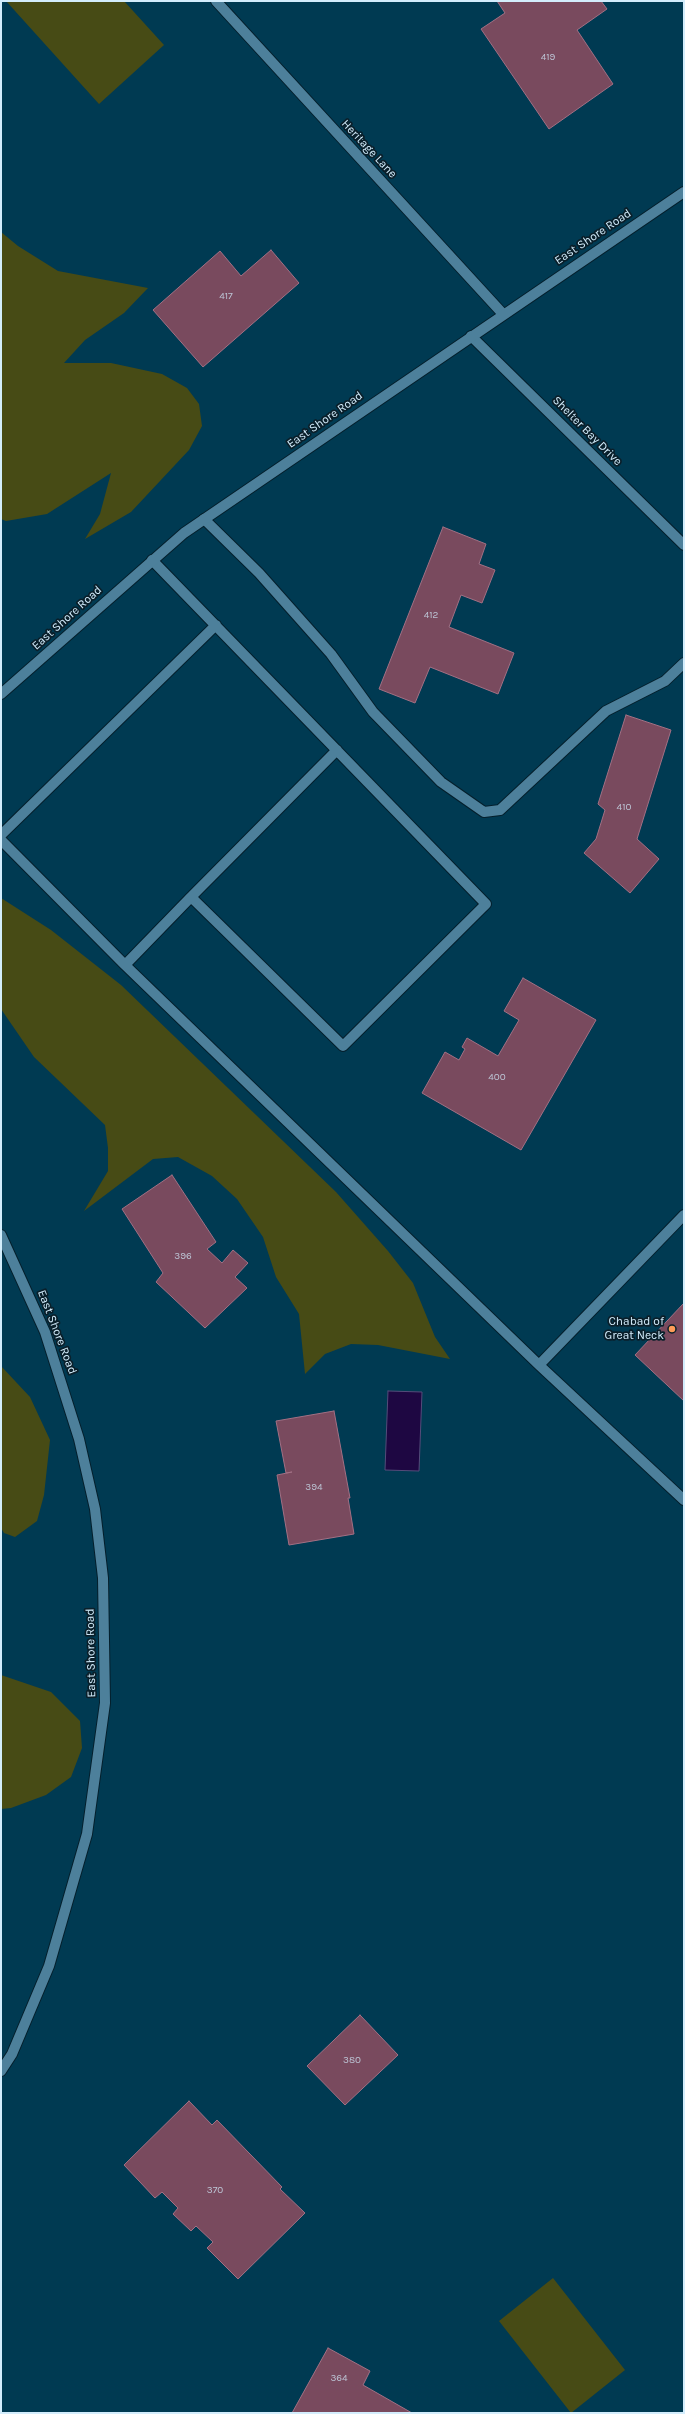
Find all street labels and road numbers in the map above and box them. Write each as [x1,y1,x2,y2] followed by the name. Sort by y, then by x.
[338,117,400,181] street label: Heritage Lane
[552,206,634,268] street label: East Shore Road
[284,389,366,451] street label: East Shore Road
[549,393,625,469] street label: Shelter Bay Drive
[29,583,105,653] street label: East Shore Road
[34,1288,80,1376] street label: East Shore Road
[83,1608,99,1698] street label: East Shore Road

